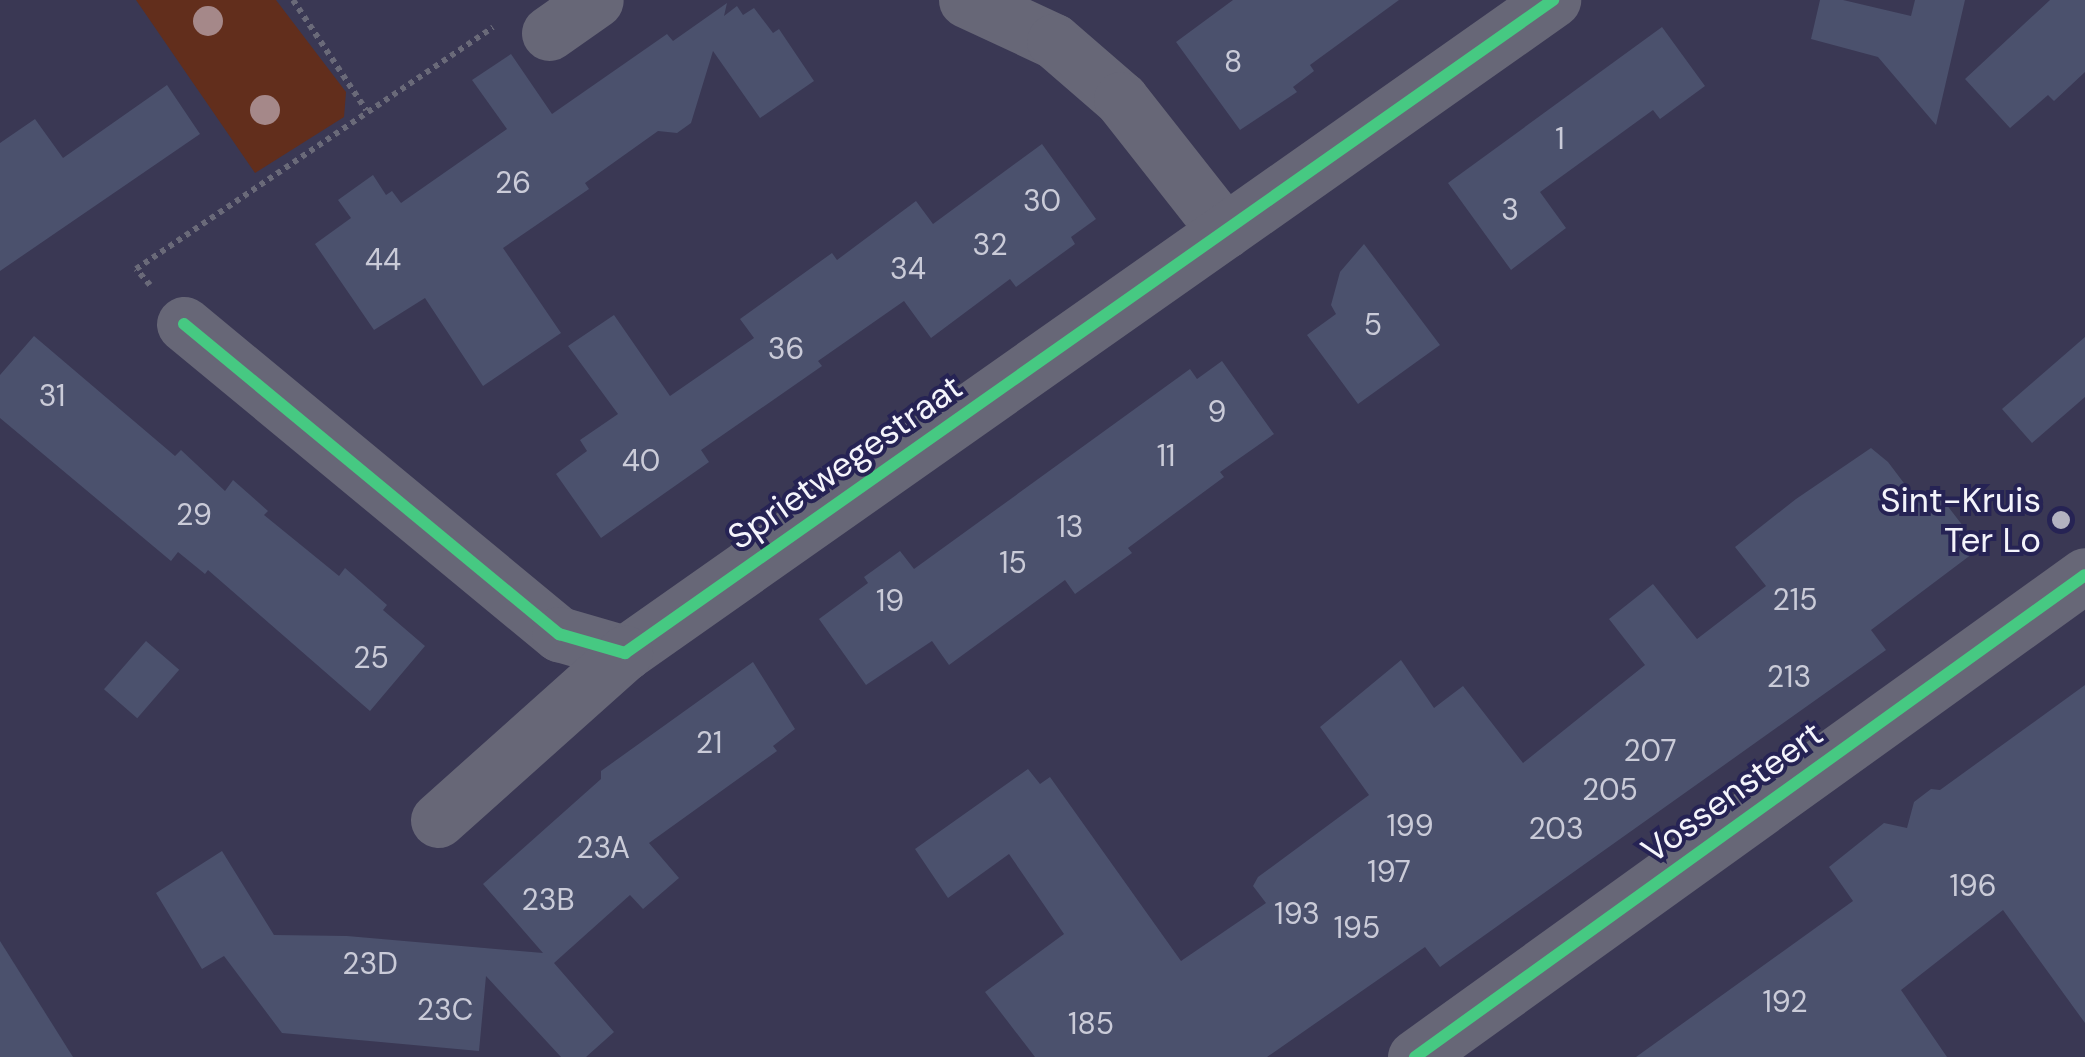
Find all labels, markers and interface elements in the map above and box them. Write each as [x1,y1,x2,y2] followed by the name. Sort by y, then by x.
[1224,44,1242,80] house number: 8
[1555,121,1565,157] house number: 1
[495,165,531,201] house number: 26
[1023,183,1061,219] house number: 30
[1501,192,1519,228] house number: 3
[972,227,1008,263] house number: 32
[365,242,401,278] house number: 44
[890,251,926,287] house number: 34
[1364,307,1382,343] house number: 5
[768,331,804,367] house number: 36
[720,366,970,558] street label: Sprietwegestraat
[39,378,65,414] house number: 31
[1208,394,1226,430] house number: 9
[1157,438,1175,474] house number: 11
[622,443,660,479] house number: 40
[1880,479,2041,561] place label: Sint-Kruis Ter Lo
[176,497,212,533] house number: 29
[1056,509,1084,545] house number: 13
[2050,509,2072,531] marker: Sint-Kruis Ter Lo
[999,545,1027,581] house number: 15
[1773,582,1817,618] house number: 215
[876,583,904,619] house number: 19
[353,640,389,676] house number: 25
[1767,659,1811,695] house number: 213
[1633,712,1831,872] street label: Vossensteert
[696,725,722,761] house number: 21
[1623,733,1677,769] house number: 207
[1582,772,1638,808] house number: 205
[1386,808,1434,844] house number: 199
[1528,811,1584,847] house number: 203
[576,830,630,866] house number: 23A
[1367,854,1411,890] house number: 197
[1949,868,1997,904] house number: 196
[521,882,575,918] house number: 23B
[1274,896,1320,932] house number: 193
[1334,910,1380,946] house number: 195
[342,946,398,982] house number: 23D
[1763,984,1807,1020] house number: 192
[417,992,473,1028] house number: 23C
[1068,1006,1114,1042] house number: 185

